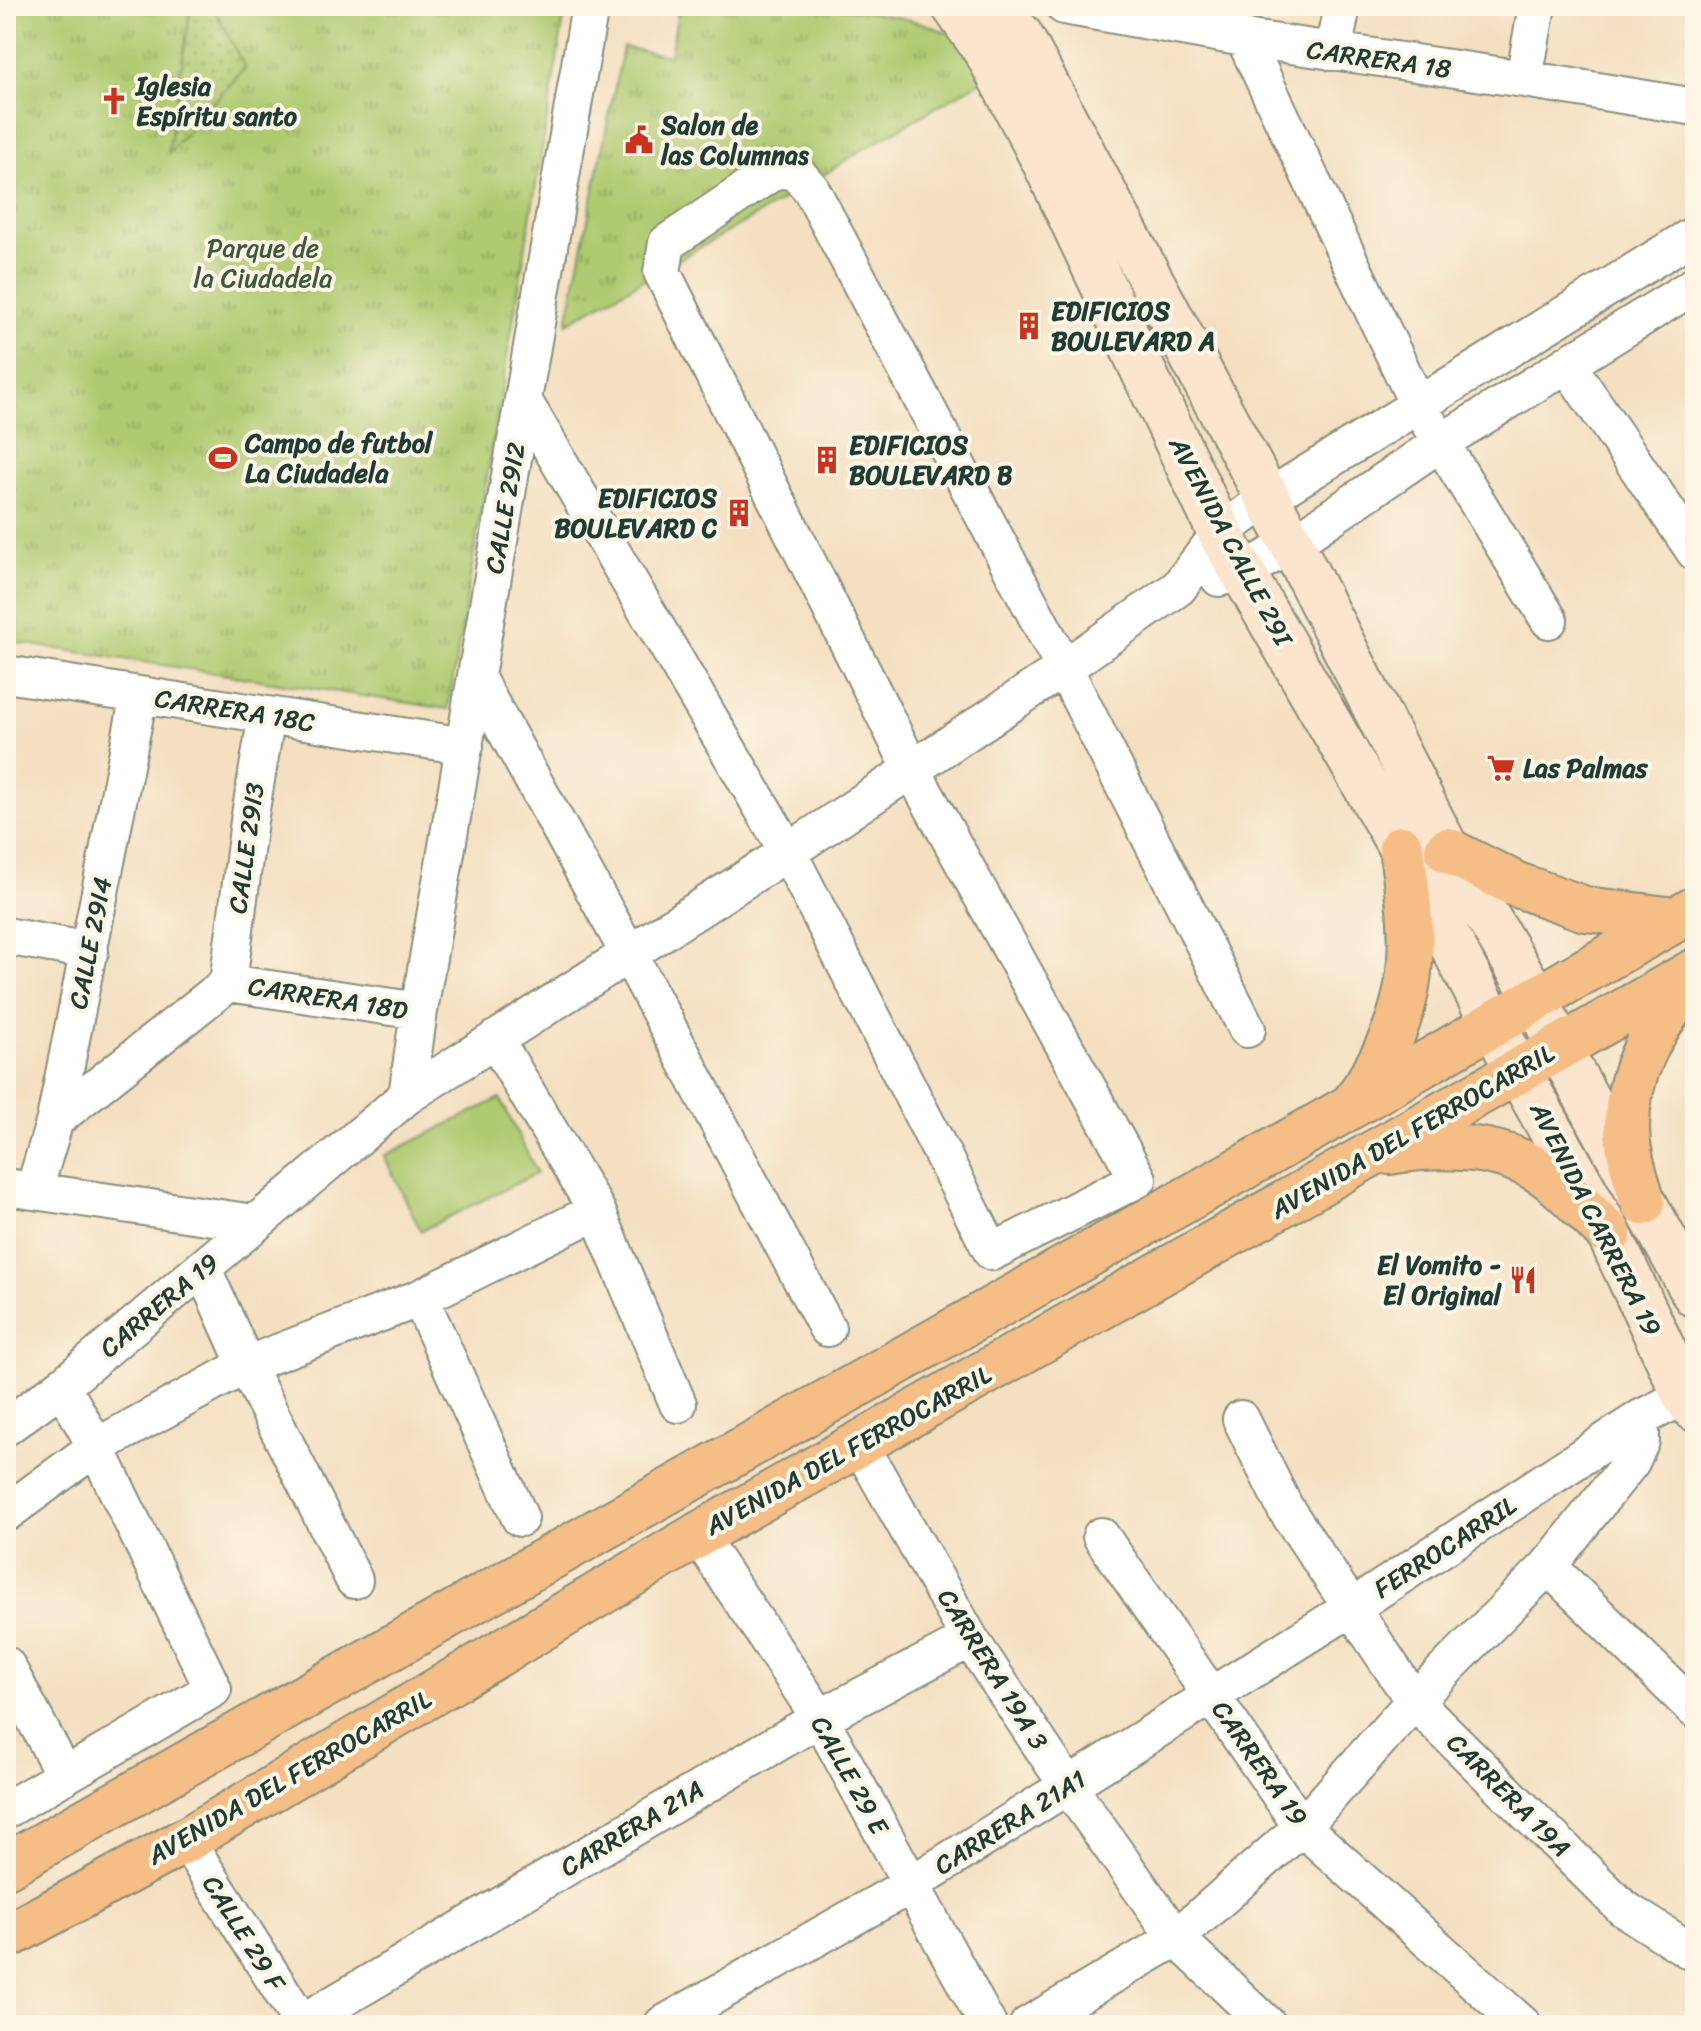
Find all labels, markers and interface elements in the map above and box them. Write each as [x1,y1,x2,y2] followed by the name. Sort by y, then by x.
[1304,26,1454,92] street label: CARRERA 18
[134,63,298,139] place label: Iglesia Espíritu santo
[99,86,129,116] church icon: Iglesia Espíritu santo
[660,102,810,178] place label: Salon de las Columnas
[624,125,654,155] public building icon: Salon de las Columnas
[194,225,332,301] park label: Parque de la Ciudadela
[1051,288,1215,364] place label: EDIFICIOS BOULEVARD A
[1014,311,1044,341] building icon: EDIFICIOS BOULEVARD A
[244,420,434,496] place label: Campo de futbol La Ciudadela
[849,422,1013,498] place label: EDIFICIOS BOULEVARD B
[1156,427,1307,656] street label: AVENIDA CALLE 29I
[471,439,539,577] street label: CALLE 29I2
[208,443,238,473] sports icon: Campo de futbol La Ciudadela
[812,445,842,475] building icon: EDIFICIOS BOULEVARD B
[554,475,718,551] place label: EDIFICIOS BOULEVARD C
[724,498,754,528] building icon: EDIFICIOS BOULEVARD C
[152,675,318,745] street label: CARRERA 18C
[1523,745,1649,791] place label: Las Palmas
[1486,753,1516,783] supermarket icon: Las Palmas
[214,780,278,916] street label: CALLE 29I3
[55,873,125,1013] street label: CALLE 29I4
[245,963,411,1033] street label: CARRERA 18D
[1260,1030,1563,1232] street label: AVENIDA DEL FERROCARRIL
[1516,1093,1675,1344] street label: AVENIDA CARRERA 19
[88,1241,230,1369] street label: CARRERA 19
[1377,1242,1503,1318] place label: El Vomito - El Original
[1508,1265,1538,1295] restaurant icon: El Vomito - El Original
[695,1352,1000,1549] street label: AVENIDA DEL FERROCARRIL
[1364,1483,1526,1611] street label: FERROCARRIL
[925,1579,1061,1759] street label: CARRERA 19A 3
[137,1676,440,1878] street label: AVENIDA DEL FERROCARRIL
[1199,1690,1321,1836] street label: CARRERA 19
[798,1707,903,1845] street label: CALLE 29 E
[1435,1721,1583,1869] street label: CARRERA 19A
[925,1757,1095,1887] street label: CARRERA 21A1
[551,1767,713,1889] street label: CARRERA 21A
[190,1866,299,2002] street label: CALLE 29 F

